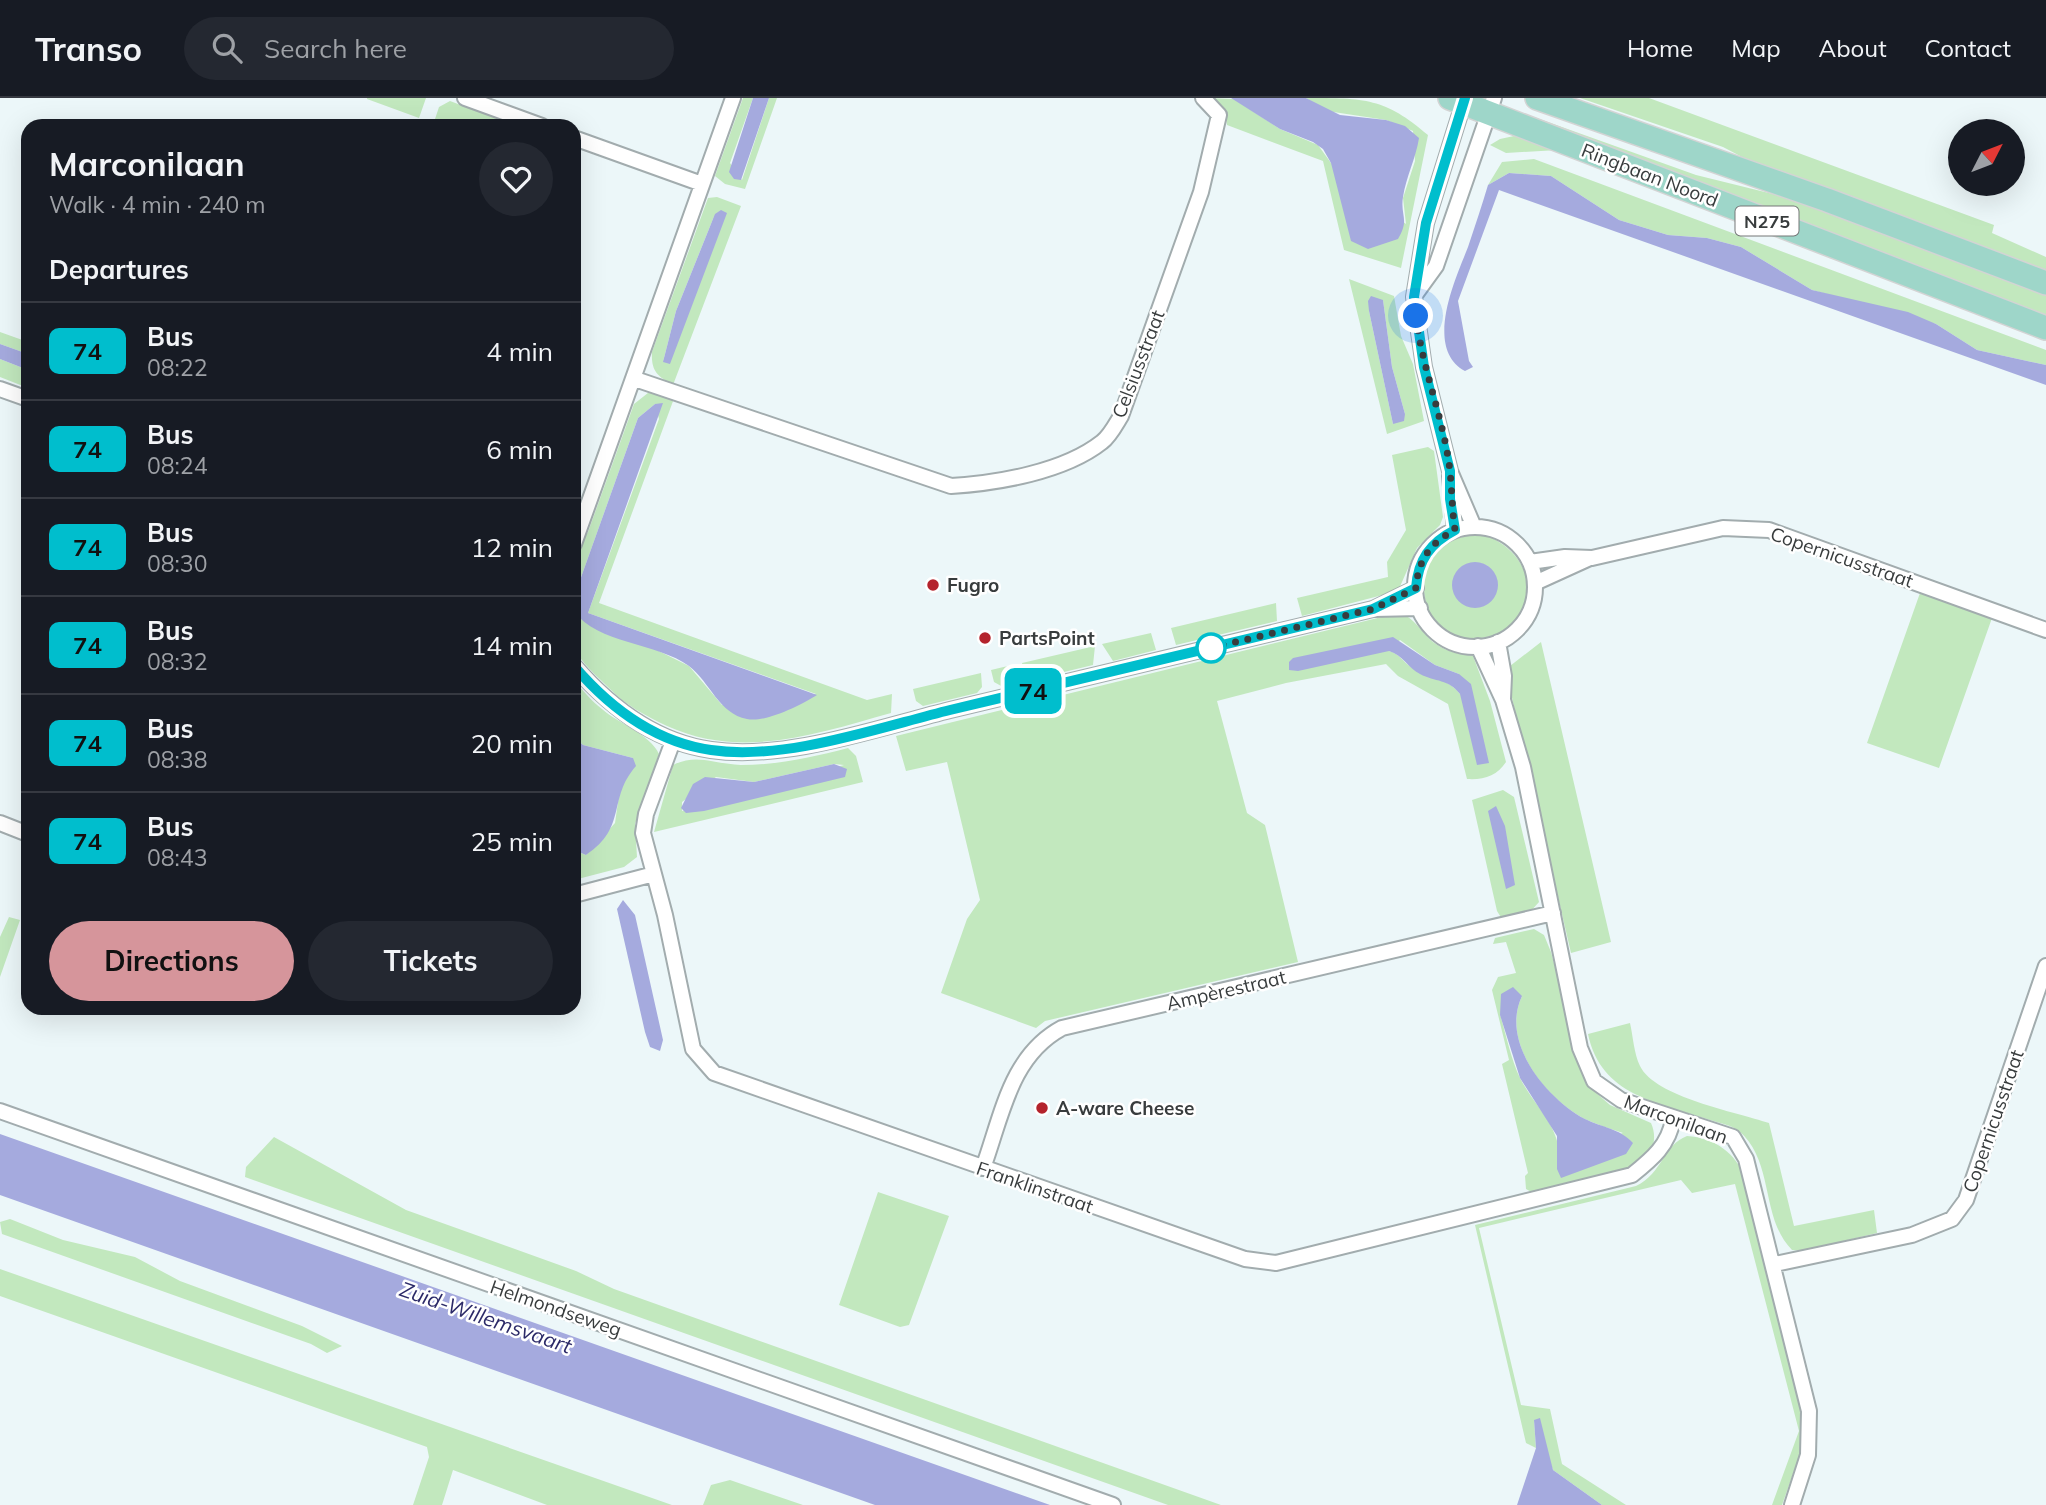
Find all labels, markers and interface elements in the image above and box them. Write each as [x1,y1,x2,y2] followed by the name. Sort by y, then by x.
[184,17,674,80] search box
[35,28,142,69] text: Transo
[208,29,246,67] icon: search
[264,32,407,65] text: Search here
[1627,33,1693,63] text: Home
[1731,33,1781,63] text: Map
[1819,33,1887,63] text: About
[1925,33,2011,63] text: Contact
[1948,119,2025,196] north arrow
[1948,119,2025,196] map controls
[1578,138,1722,212] street label: Ringbaan Noord
[479,142,553,216] button: heart
[49,143,245,184] text: Marconilaan
[49,190,266,219] text: Walk · 4 min · 240 m
[1736,207,1798,236] road number: N275
[49,253,189,286] text: Departures
[1398,298,1433,333] your location
[1106,306,1170,421] street label: Celsiusstraat
[147,320,193,353] text: Bus
[486,335,553,368] text: 4 min
[73,336,102,366] text: 74
[147,353,207,382] text: 08:22
[147,418,193,451] text: Bus
[486,433,553,466] text: 6 min
[73,434,102,464] text: 74
[147,451,207,480] text: 08:24
[147,516,193,549] text: Bus
[1767,521,1917,593] street label: Copernicusstraat
[471,531,553,564] text: 12 min
[73,532,102,562] text: 74
[147,549,207,578] text: 08:30
[947,573,999,597] place label: Fugro
[925,577,941,593] marker: Fugro
[147,614,193,647] text: Bus
[999,626,1095,650] place label: PartsPoint
[471,629,553,662] text: 14 min
[73,630,102,660] text: 74
[977,630,993,646] marker: PartsPoint
[1196,633,1226,663] unlabelled marker
[147,647,207,676] text: 08:32
[1002,668,1064,714] line badge: 74
[1019,676,1047,706] text: 74
[147,712,193,745] text: Bus
[471,727,553,760] text: 20 min
[73,728,102,758] text: 74
[147,745,207,774] text: 08:38
[147,810,193,843] text: Bus
[471,825,553,858] text: 25 min
[73,826,102,856] text: 74
[147,843,207,872] text: 08:43
[49,921,294,1001] button: Directions
[308,921,553,1001] button: Tickets
[1164,965,1288,1015] street label: Ampèrestraat
[1957,1046,2029,1196] street label: Copernicusstraat
[1621,1089,1731,1149] street label: Marconilaan
[1056,1096,1194,1120] place label: A-ware Cheese
[1034,1100,1050,1116] marker: A-ware Cheese
[973,1156,1097,1218] street label: Franklinstraat
[487,1274,625,1342] street label: Helmondseweg
[397,1275,576,1359] water label: Zuid-Willemsvaart

